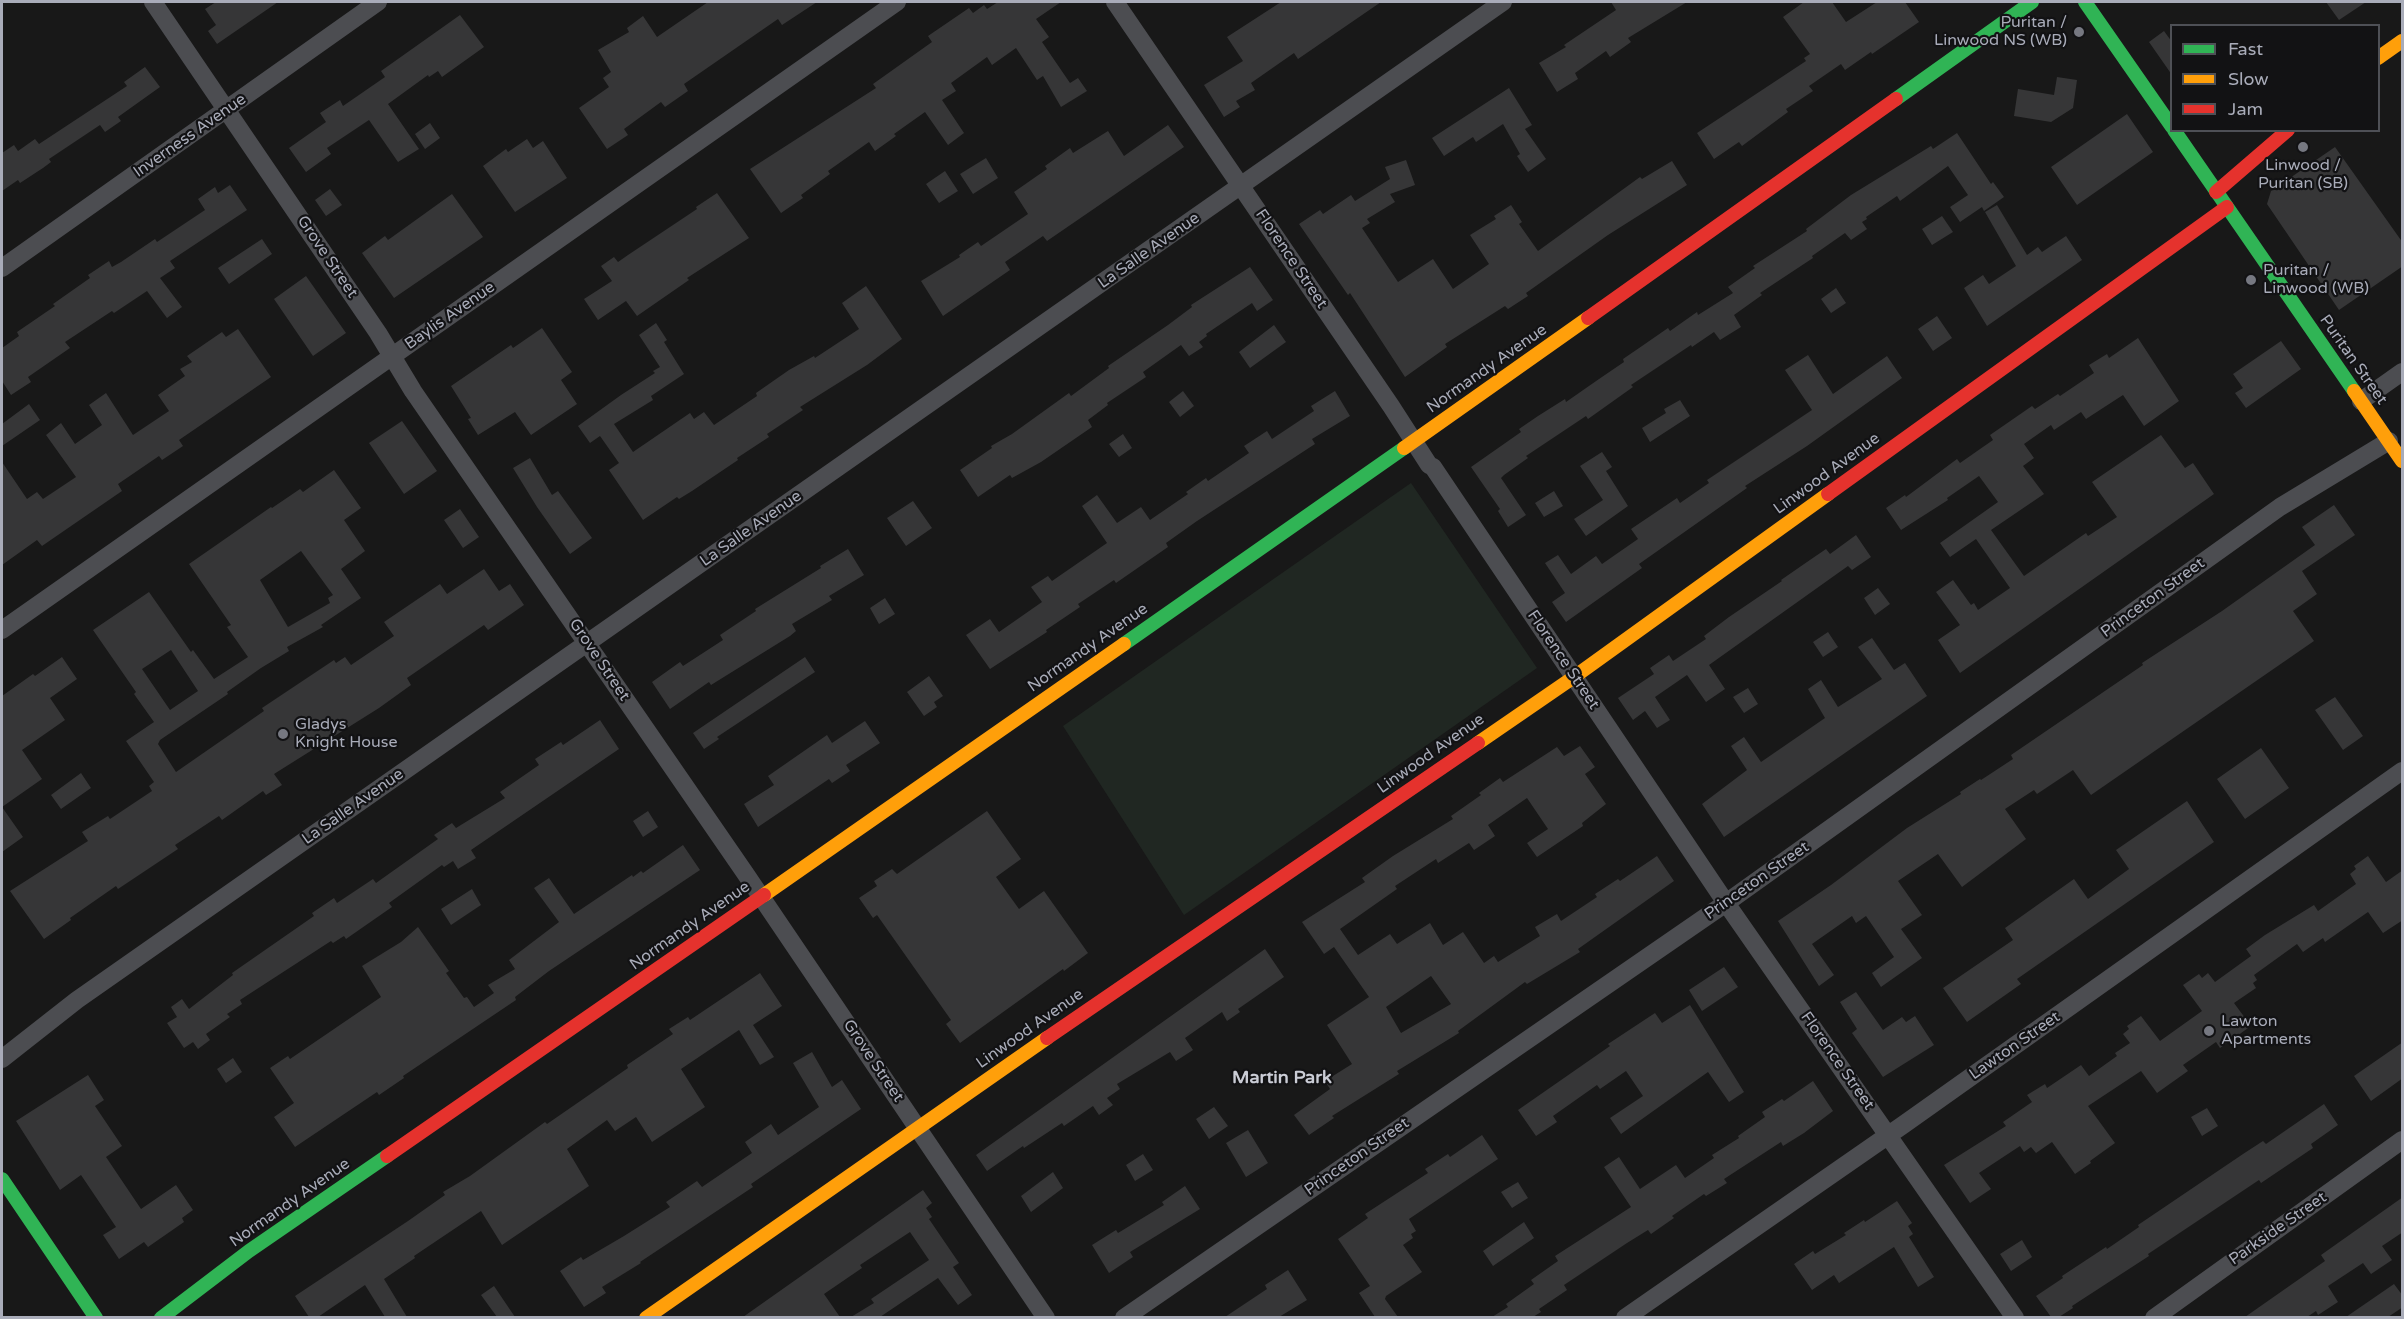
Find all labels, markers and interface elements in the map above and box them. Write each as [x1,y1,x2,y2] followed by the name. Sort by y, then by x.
[1934,13,2067,51] place label: Puritan / Linwood NS (WB)
[2170,24,2380,132] legend
[2072,25,2086,39] marker: Puritan / Linwood NS (WB)
[2228,38,2263,60] text: Fast
[2228,68,2269,90] text: Slow
[130,90,250,182] street label: Inverness Avenue
[2228,98,2263,120] text: Jam
[2296,140,2310,154] marker: Linwood / Puritan (SB)
[2258,156,2348,194] place label: Linwood / Puritan (SB)
[1251,206,1331,312] street label: Florence Street
[1094,209,1204,293] street label: La Salle Avenue
[292,212,362,302] street label: Grove Street
[2263,261,2369,299] place label: Puritan / Linwood (WB)
[2244,273,2258,287] marker: Puritan / Linwood (WB)
[401,278,499,354] street label: Baylis Avenue
[2315,311,2391,409] street label: Puritan Street
[1423,320,1551,418] street label: Normandy Avenue
[1770,429,1884,519] street label: Linwood Avenue
[696,487,806,571] street label: La Salle Avenue
[2097,554,2209,642] street label: Princeton Street
[1024,599,1152,697] street label: Normandy Avenue
[1523,607,1603,713] street label: Florence Street
[564,615,634,705] street label: Grove Street
[1374,710,1488,798] street label: Linwood Avenue
[295,715,397,753] place label: Gladys Knight House
[276,727,290,741] marker: Gladys Knight House
[298,765,408,849] street label: La Salle Avenue
[1701,838,1813,924] street label: Princeton Street
[626,877,754,975] street label: Normandy Avenue
[973,985,1087,1073] street label: Linwood Avenue
[1796,1008,1878,1114] street label: Florence Street
[1966,1008,2064,1084] street label: Lawton Street
[2221,1012,2311,1050] place label: Lawton Apartments
[838,1016,908,1106] street label: Grove Street
[2202,1024,2216,1038] marker: Lawton Apartments
[1232,1067,1332,1089] district label: Martin Park
[1301,1114,1413,1200] street label: Princeton Street
[226,1154,354,1252] street label: Normandy Avenue
[2225,1188,2331,1270] street label: Parkside Street

